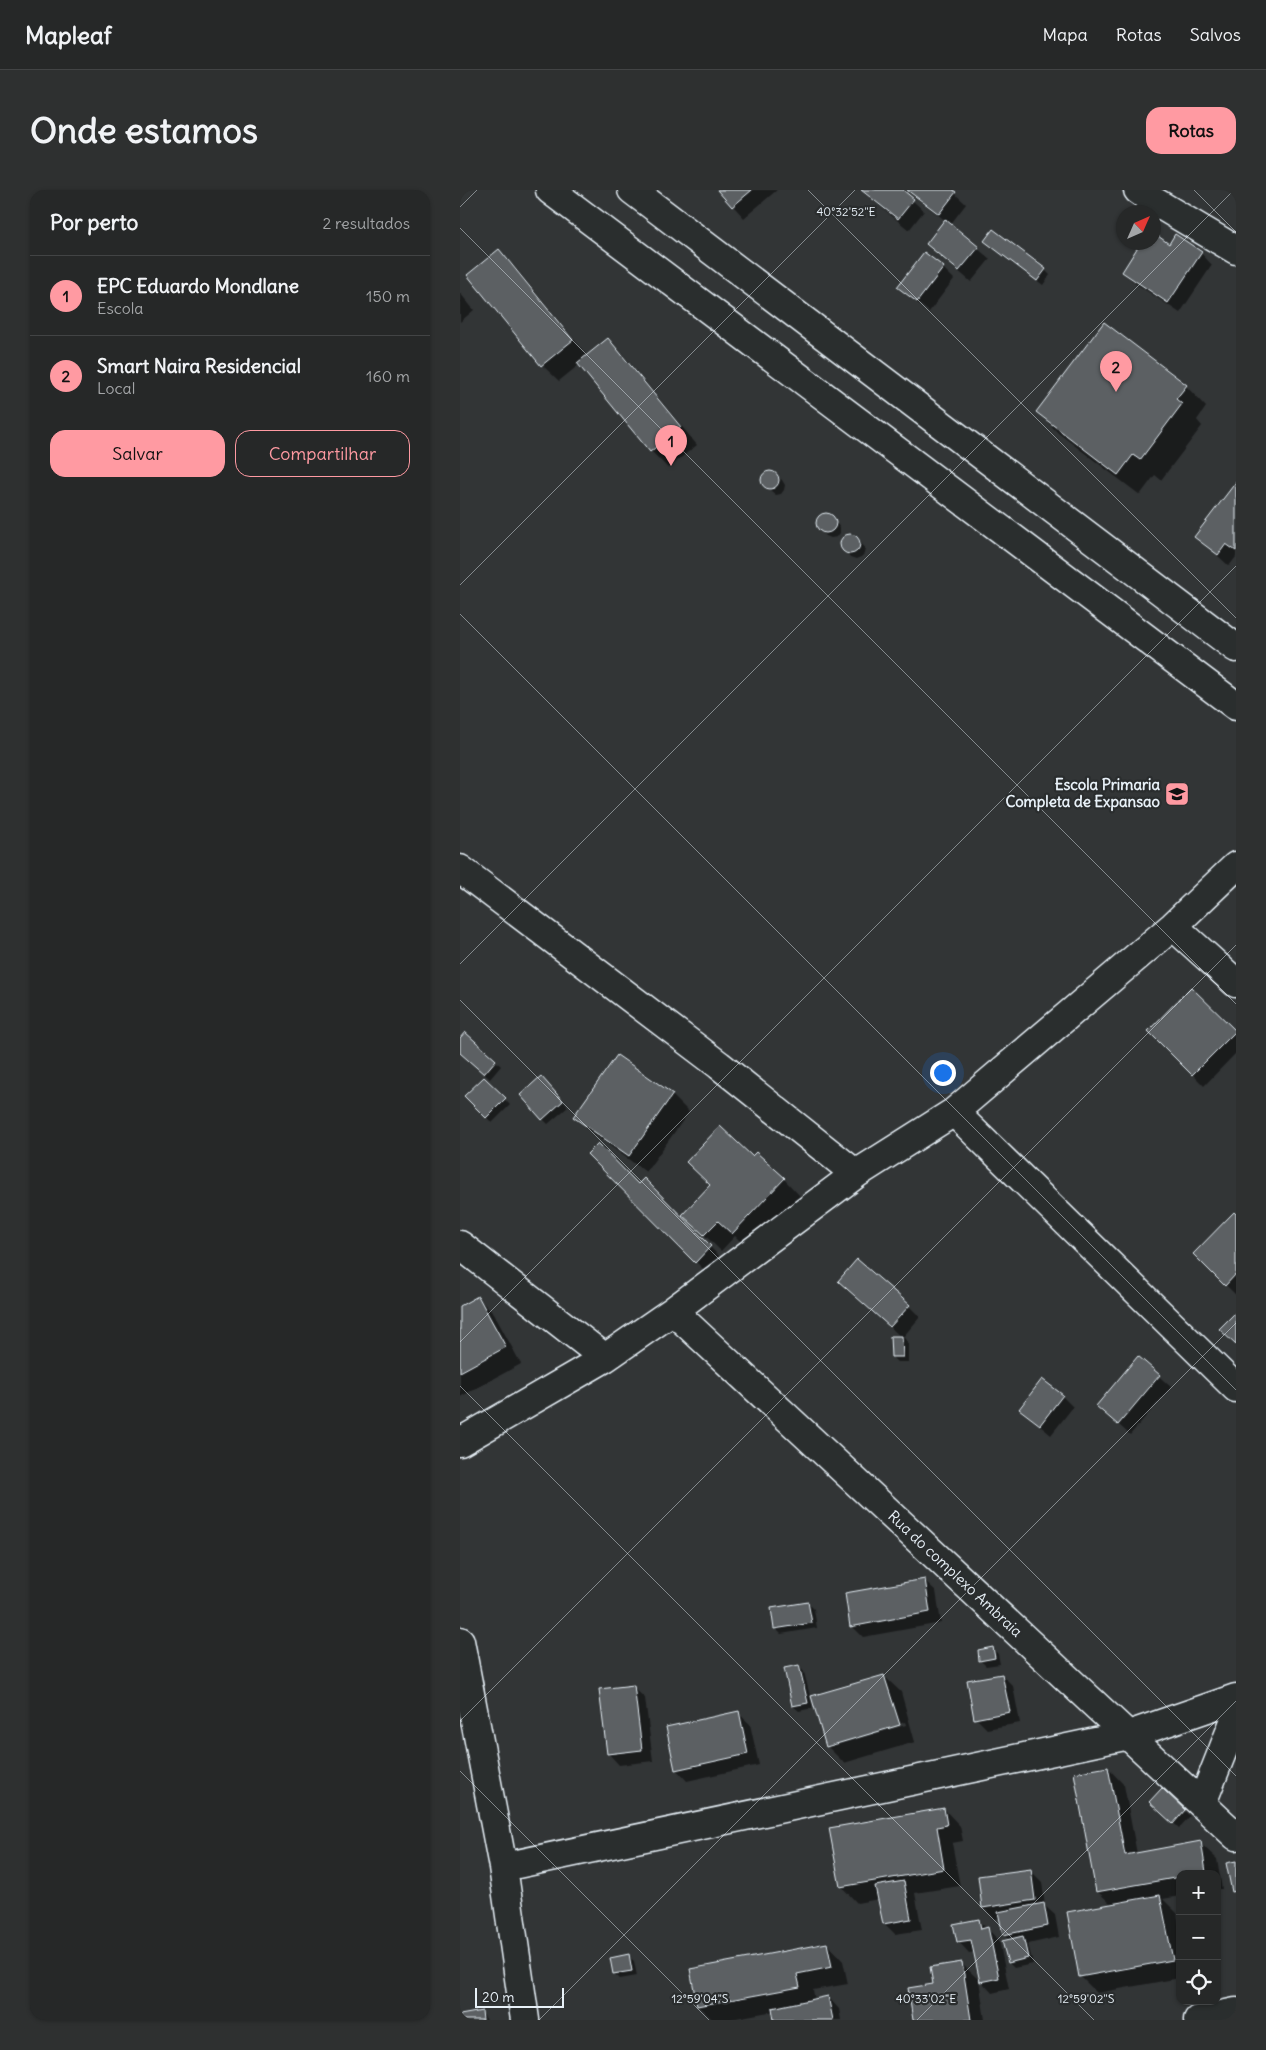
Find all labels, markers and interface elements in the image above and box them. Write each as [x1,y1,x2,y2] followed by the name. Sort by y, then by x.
[25,20,112,50] text: Mapleaf
[1043,23,1088,46] text: Mapa
[1116,23,1162,46] text: Rotas
[1190,23,1241,46] text: Salvos
[1146,107,1236,154] button: Rotas
[30,108,258,152] text: Onde estamos
[816,204,876,219] text: 40°32'52"E
[1116,205,1161,250] north arrow
[50,209,138,236] text: Por perto
[322,213,410,233] text: 2 resultados
[97,274,299,298] text: EPC Eduardo Mondlane
[63,286,69,306] text: 1
[366,286,410,306] text: 150 m
[97,298,143,318] text: Escola
[1100,351,1132,392] pin: 2
[97,354,301,378] text: Smart Naira Residencial
[62,366,70,386] text: 2
[366,366,410,386] text: 160 m
[97,378,135,398] text: Local
[655,425,687,466] pin: 1
[50,430,225,477] button: Salvar
[235,430,410,477] button: Compartilhar
[1005,775,1161,812] place label: Escola Primaria Completa de Expansao
[1164,781,1190,807] school or university icon: Escola Primaria Completa de Expansao
[930,1060,956,1086] your location
[884,1506,1027,1641] street label: Rua do complexo Ambraia
[1176,1870,1221,2005] map controls
[1176,1870,1221,1915] button: +
[1176,1915,1221,1960] button: −
[1176,1960,1221,2005] button: locate
[475,1985,564,2008] scale bar
[482,1988,515,2006] text: 20 m
[671,1991,729,2006] text: 12°59'04"S
[896,1991,956,2006] text: 40°33'02"E
[1058,1991,1115,2006] text: 12°59'02"S

